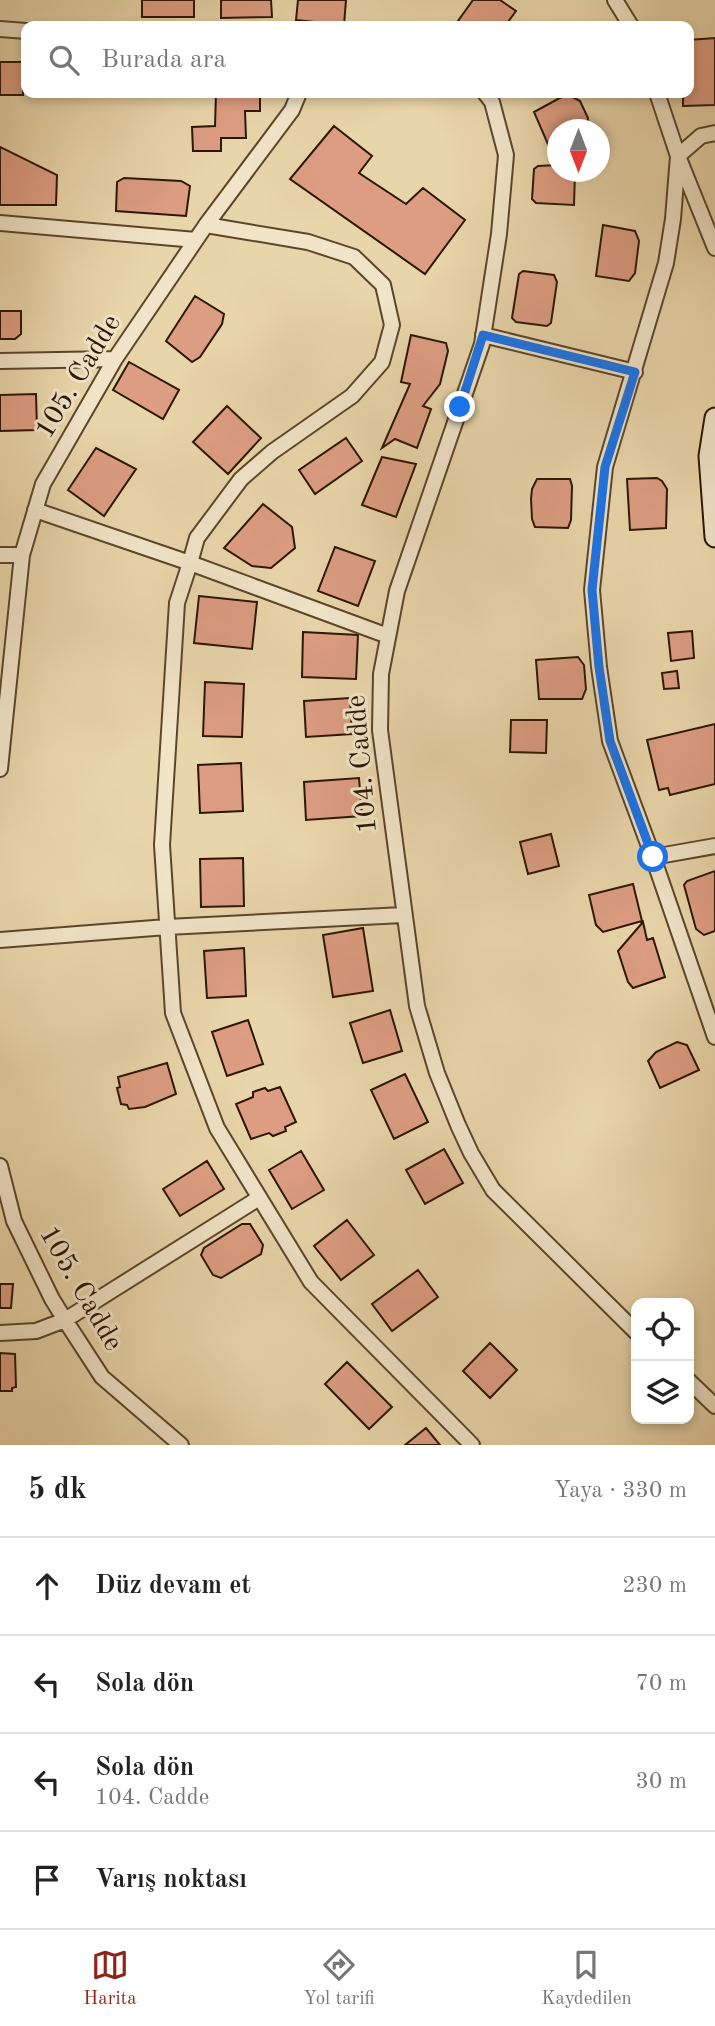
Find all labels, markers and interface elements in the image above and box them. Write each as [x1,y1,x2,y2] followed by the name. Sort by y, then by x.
[21,21,694,98] search box
[45,41,83,79] icon: search
[101,47,226,73] text: Burada ara
[547,119,610,182] north arrow
[31,310,127,444] street label: 105. Cadde
[444,391,475,422] route end
[343,693,383,835] street label: 104. Cadde
[637,841,668,872] route start
[33,1222,127,1356] street label: 105. Cadde
[631,1298,694,1424] map controls
[631,1298,694,1361] button: locate
[631,1361,694,1424] button: layers
[28,1475,87,1505] text: 5 dk
[554,1479,687,1502] text: Yaya · 330 m
[28,1567,66,1605] icon: ahead
[95,1573,251,1599] text: Düz devam et
[622,1574,687,1597] text: 230 m
[28,1665,66,1703] icon: left
[95,1671,194,1697] text: Sola dön
[636,1672,687,1695] text: 70 m
[95,1755,194,1781] text: Sola dön
[28,1763,66,1801] icon: left
[636,1770,687,1793] text: 30 m
[95,1786,209,1809] text: 104. Cadde
[28,1861,66,1899] icon: arrive
[95,1867,247,1893] text: Varış noktası
[83,1946,137,2011] tab: Harita
[303,1946,375,2011] tab: Yol tarifi
[541,1946,632,2011] tab: Kaydedilen

